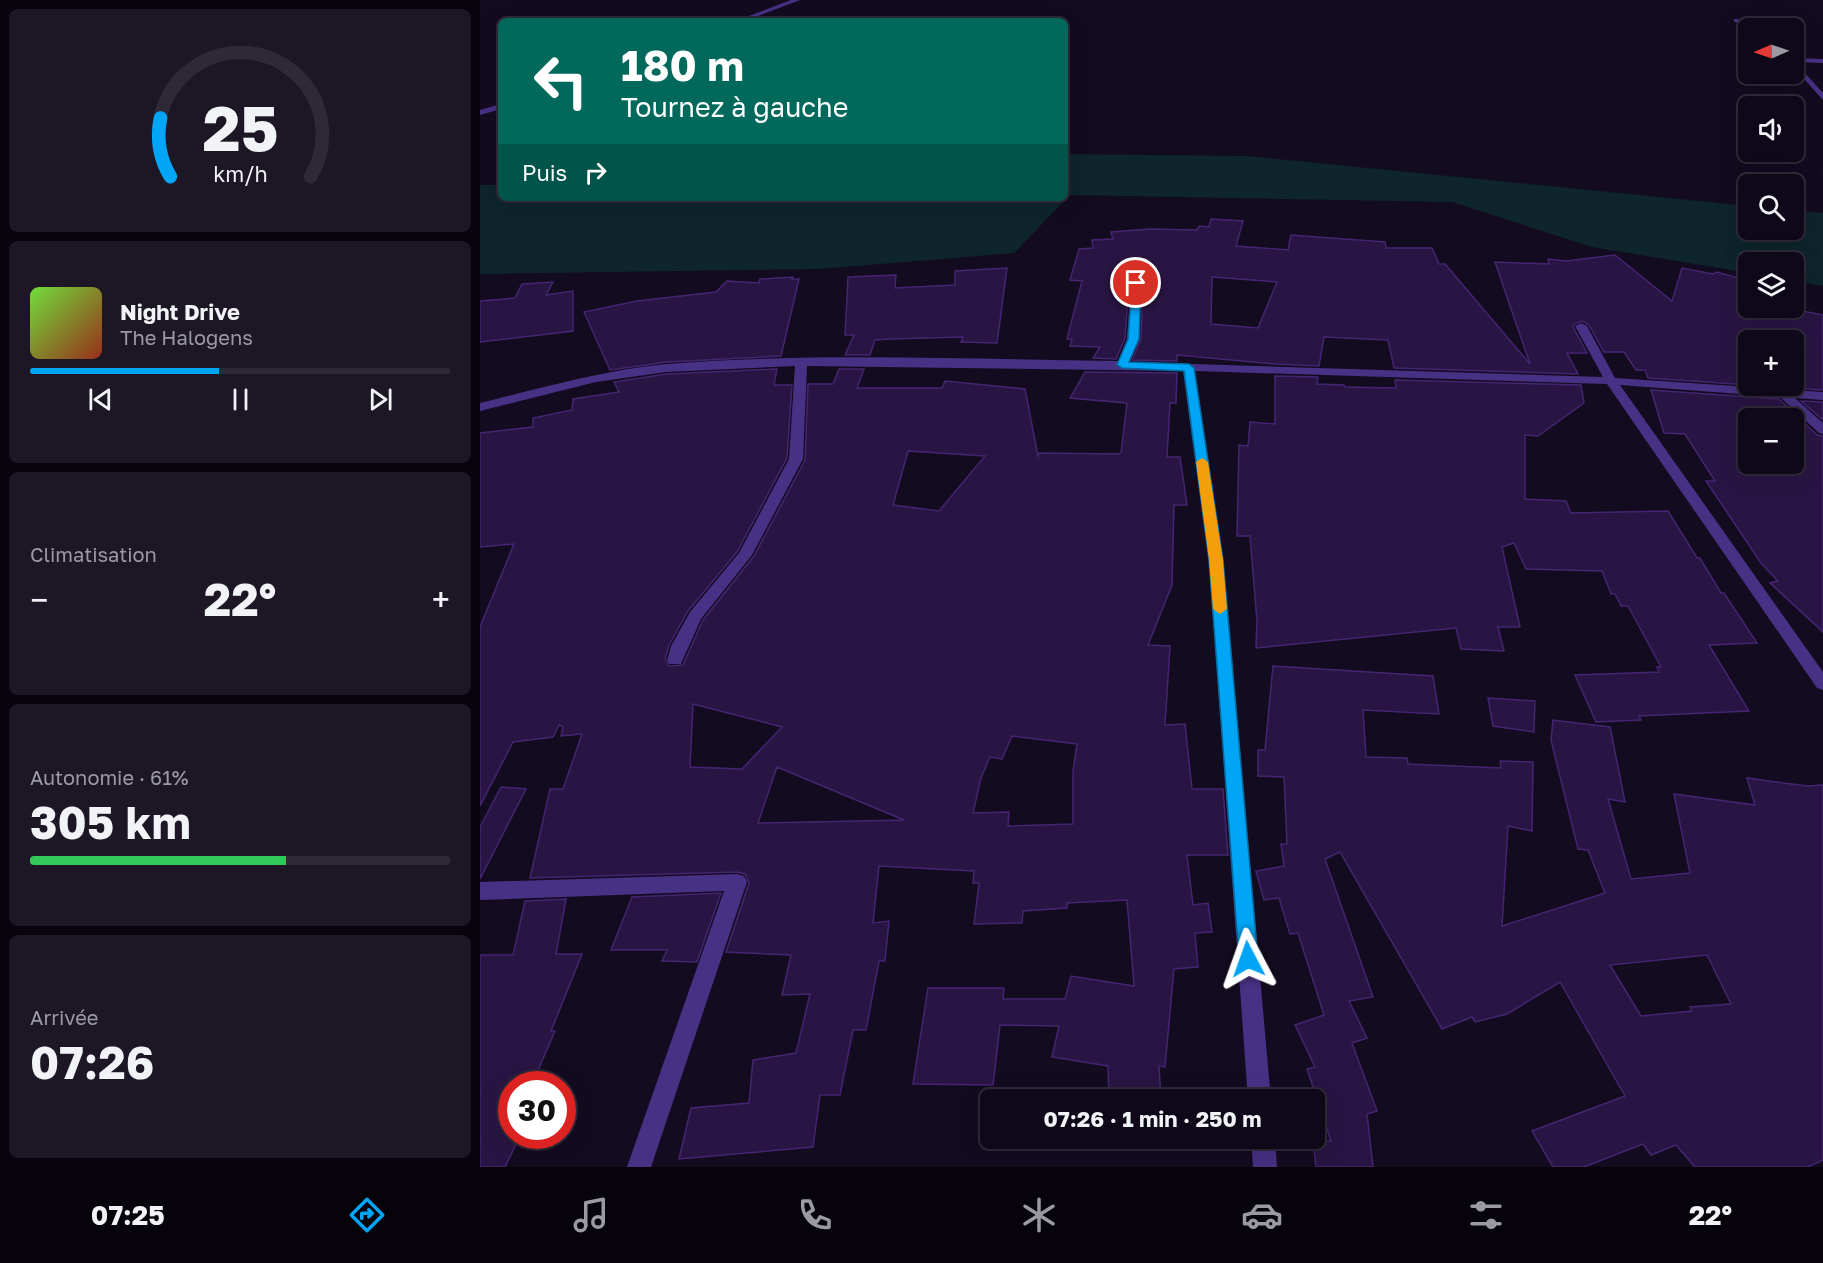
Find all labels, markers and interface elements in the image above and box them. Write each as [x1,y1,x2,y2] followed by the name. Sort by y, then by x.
[1738,18,1804,84] north arrow
[1738,18,1804,474] map controls
[621,40,744,90] text: 180 m
[522,42,600,120] icon: left
[202,90,278,165] text: 25
[621,91,848,123] text: Tournez à gauche
[1738,96,1804,162] button: sound
[579,156,612,189] icon: right
[522,159,567,186] text: Puis
[213,162,267,188] text: km/h
[1738,174,1804,240] button: search
[1738,252,1804,318] button: layers
[1110,257,1161,308] pin
[1119,266,1152,299] icon: arrive
[120,298,240,325] text: Night Drive
[120,325,253,349] text: The Halogens
[1738,330,1804,396] button: +
[84,383,117,416] icon: previous
[224,383,257,416] icon: pause
[364,383,397,416] icon: next
[1738,408,1804,474] button: −
[30,542,157,566] text: Climatisation
[204,572,276,626] text: 22°
[30,580,48,619] text: −
[432,580,450,619] text: +
[30,765,189,789] text: Autonomie · 61%
[30,795,191,849] text: 305 km
[1216,927,1280,991] position arrow
[30,1005,98,1029] text: Arrivée
[30,1035,154,1089] text: 07:26
[498,1071,576,1149] speed limit sign: 30
[1043,1105,1262,1132] text: 07:26 · 1 min · 250 m
[346,1194,388,1236] icon: directions
[570,1194,612,1236] icon: music
[794,1194,836,1236] icon: phone
[1018,1194,1060,1236] icon: climate
[1241,1194,1283,1236] icon: car
[1465,1194,1507,1236] icon: filters
[91,1199,165,1231] text: 07:25
[1689,1199,1732,1231] text: 22°

